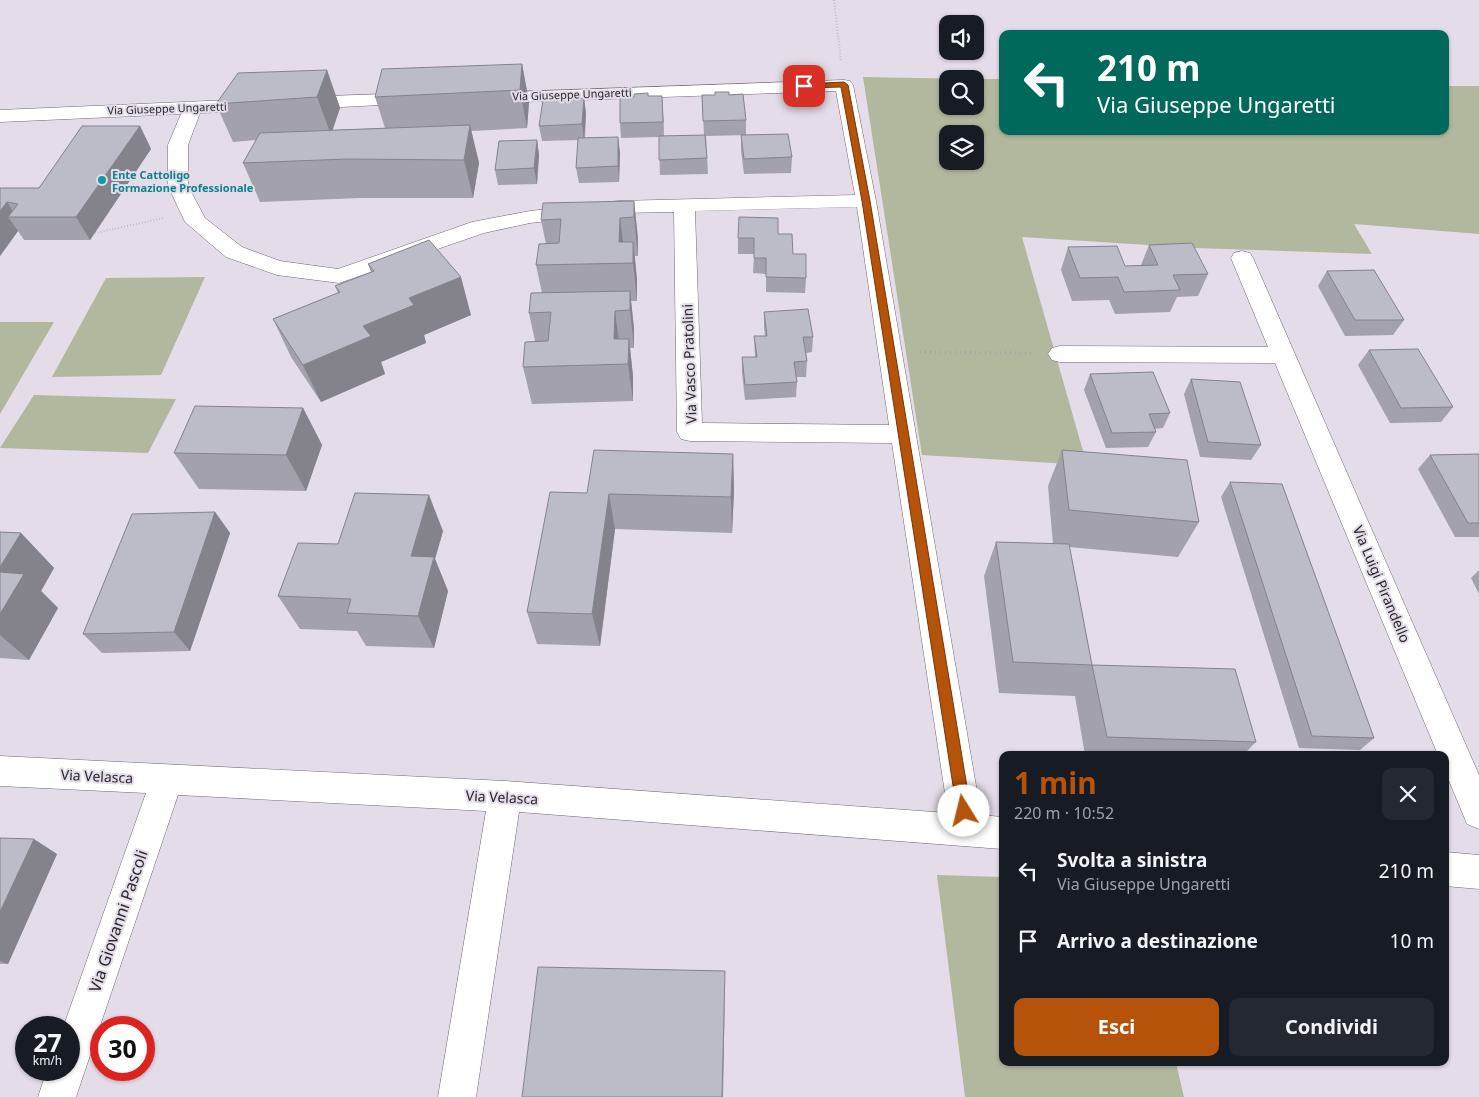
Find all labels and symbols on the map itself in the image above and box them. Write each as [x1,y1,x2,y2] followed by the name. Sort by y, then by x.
[783,65,825,107] pin
[512,84,632,104] street label: Via Giuseppe Ungaretti
[107,98,227,118] street label: Via Giuseppe Ungaretti
[112,167,254,195] place label: Ente Cattoligo Formazione Professionale
[96,174,108,186] marker: Ente Cattoligo Formazione Professionale
[677,304,701,424] street label: Via Vasco Pratolini
[1349,523,1415,645] street label: Via Luigi Pirandello
[60,765,134,787] street label: Via Velasca
[937,784,989,836] position arrow
[465,786,539,808] street label: Via Velasca
[83,847,153,995] street label: Via Giovanni Pascoli
[90,1016,155,1081] speed limit sign: 30

